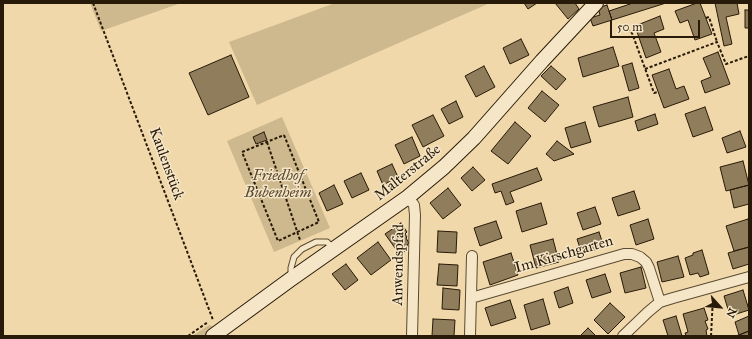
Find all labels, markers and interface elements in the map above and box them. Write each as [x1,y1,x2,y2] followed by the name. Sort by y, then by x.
[612,12,702,38] scale bar
[617,20,642,34] text: 50 m
[145,125,187,203] street label: Kaulenstück
[371,141,445,205] street label: Malterstraße
[244,167,312,202] park label: Friedhof Bubenheim
[389,224,409,306] street label: Anwendspfad
[513,232,615,278] street label: Im Kirschgarten
[700,287,740,327] north arrow
[723,306,739,320] text: N

